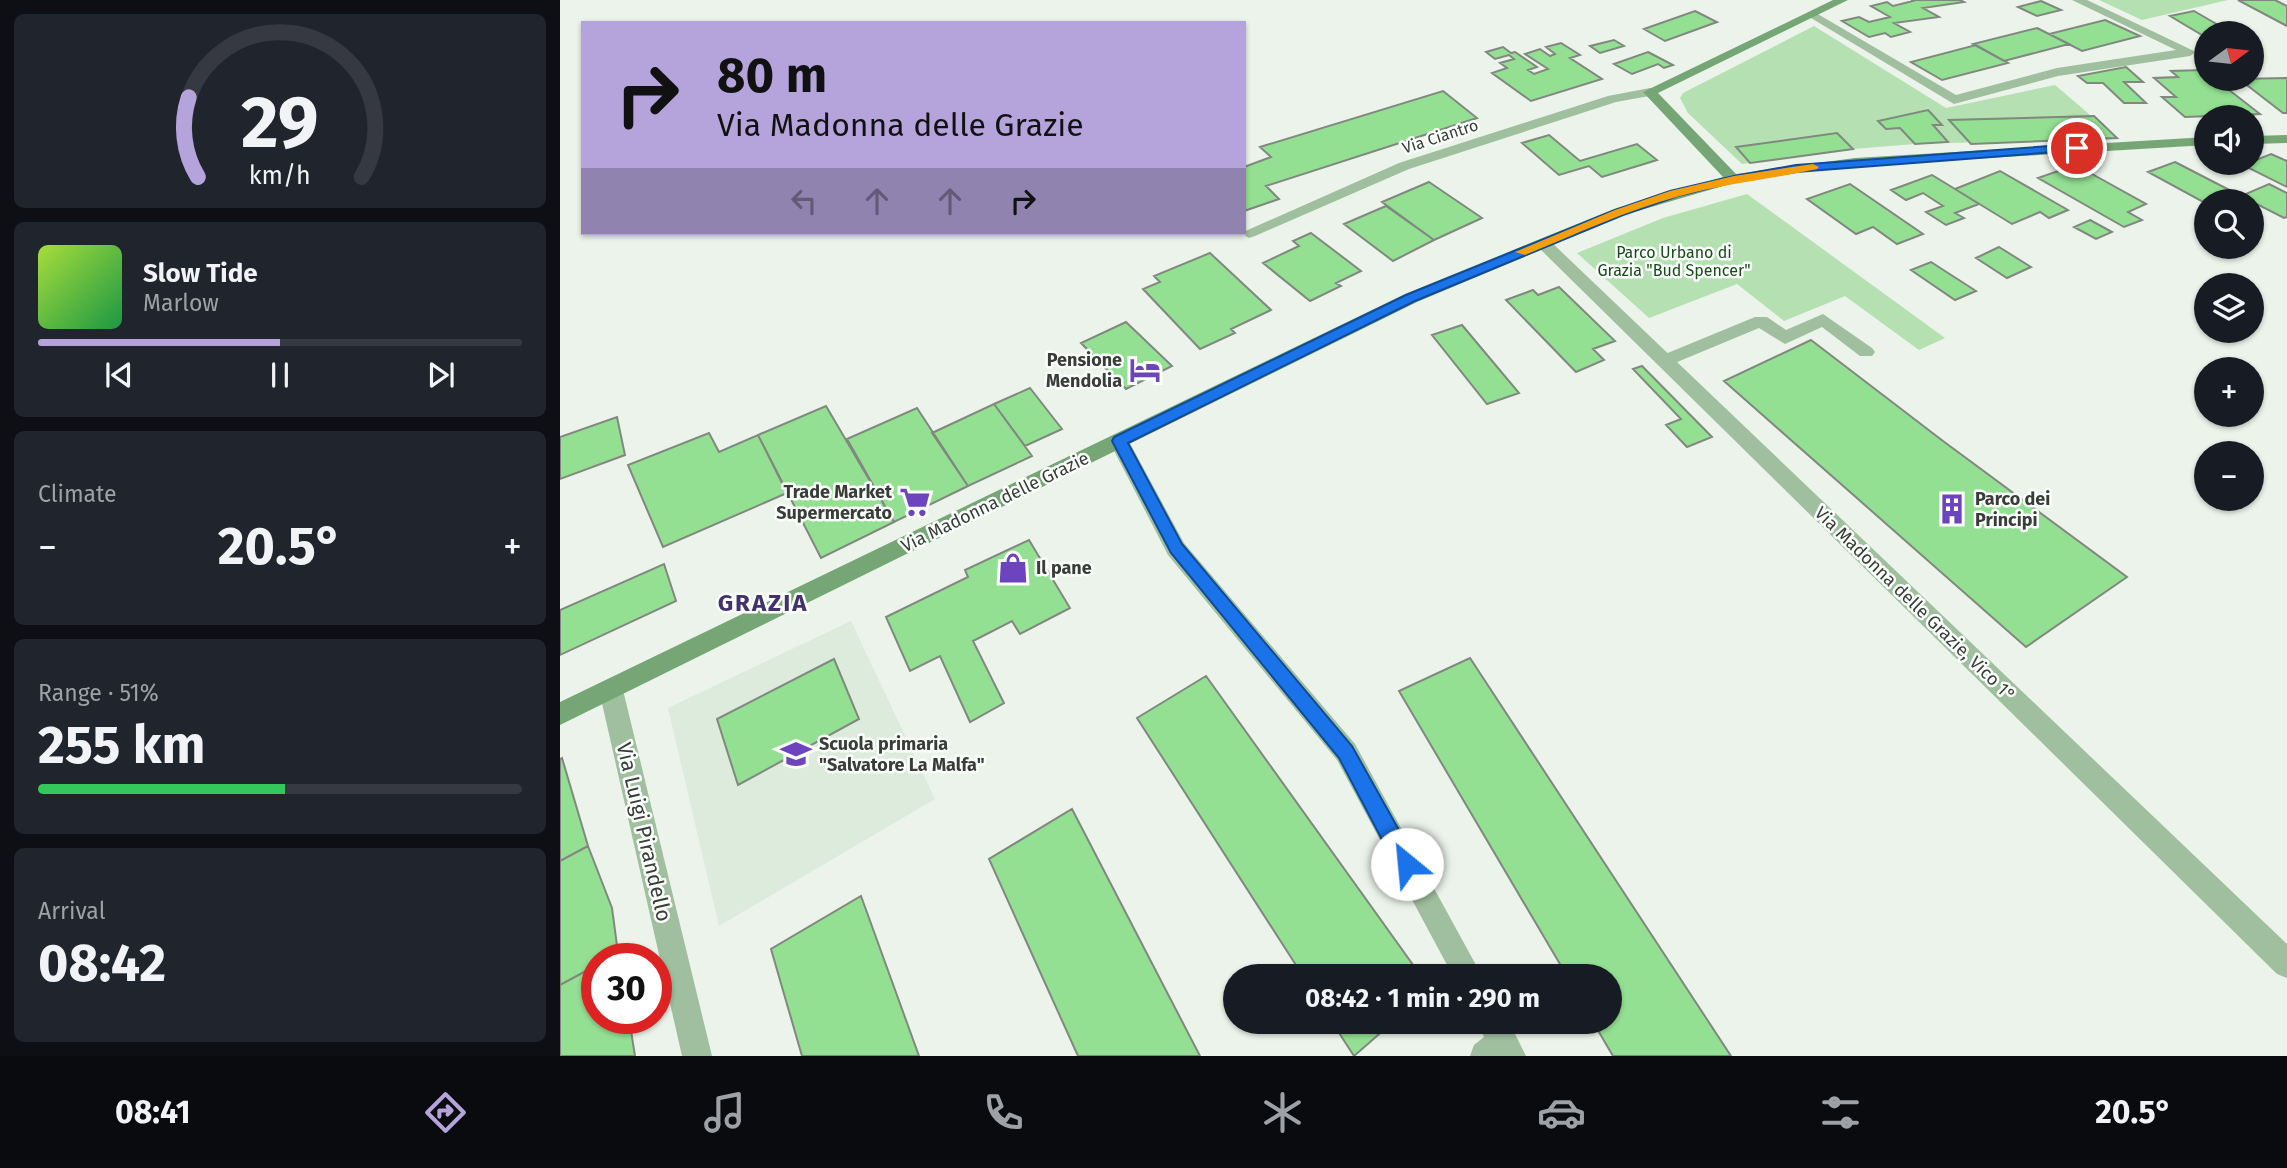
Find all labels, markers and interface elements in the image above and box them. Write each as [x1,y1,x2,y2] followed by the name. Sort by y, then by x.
[2194,21,2264,91] north arrow
[2194,21,2264,511] map controls
[717,46,827,105] text: 80 m
[602,49,693,140] icon: right
[241,80,319,167] text: 29
[2194,105,2264,175] button: sound
[717,106,1084,144] text: Via Madonna delle Grazie
[1400,115,1481,158] street label: Via Ciantro
[2047,118,2107,178] pin
[2058,129,2096,167] icon: arrive
[249,161,311,191] text: km/h
[785,182,823,220] icon: left
[858,182,896,220] icon: ahead
[931,182,969,220] icon: ahead
[1004,182,1042,220] icon: right
[2194,189,2264,259] button: search
[1597,243,1751,280] park label: Parco Urbano di Grazia "Bud Spencer"
[143,258,258,289] text: Slow Tide
[2194,273,2264,343] button: layers
[143,289,219,317] text: Marlow
[1046,349,1122,392] place label: Pensione Mendolia
[1128,353,1162,387] hotel icon: Pensione Mendolia
[100,356,138,394] icon: previous
[261,356,299,394] icon: pause
[422,356,460,394] icon: next
[2194,357,2264,427] button: +
[2194,441,2264,511] button: −
[898,447,1092,557] street label: Via Madonna delle Grazie
[38,480,117,508] text: Climate
[776,481,893,524] place label: Trade Market Supermercato
[898,485,932,519] supermarket icon: Trade Market Supermercato
[1975,488,2050,531] place label: Parco dei Principi
[1935,492,1969,526] building icon: Parco dei Principi
[1810,502,2020,706] street label: Via Madonna delle Grazie, Vico 1°
[218,515,342,578] text: 20.5°
[38,524,57,570] text: −
[503,524,522,570] text: +
[996,551,1030,585] shop icon: Il pane
[1036,557,1092,579] place label: Il pane
[718,589,808,617] district label: GRAZIA
[38,679,159,707] text: Range · 51%
[38,714,205,777] text: 255 km
[819,733,985,776] place label: Scuola primaria "Salvatore La Malfa"
[779,737,813,771] school or university icon: Scuola primaria "Salvatore La Malfa"
[611,740,677,924] street label: Via Luigi Pirandello
[1370,827,1444,901] position arrow
[38,897,105,925] text: Arrival
[38,932,166,995] text: 08:42
[581,943,672,1034] speed limit sign: 30
[1305,983,1540,1014] text: 08:42 · 1 min · 290 m
[421,1088,470,1137] icon: directions
[700,1088,749,1137] icon: music
[979,1088,1028,1137] icon: phone
[1258,1088,1307,1137] icon: climate
[1537,1088,1586,1137] icon: car
[1816,1088,1865,1137] icon: filters
[115,1093,191,1131] text: 08:41
[2095,1093,2172,1131] text: 20.5°

